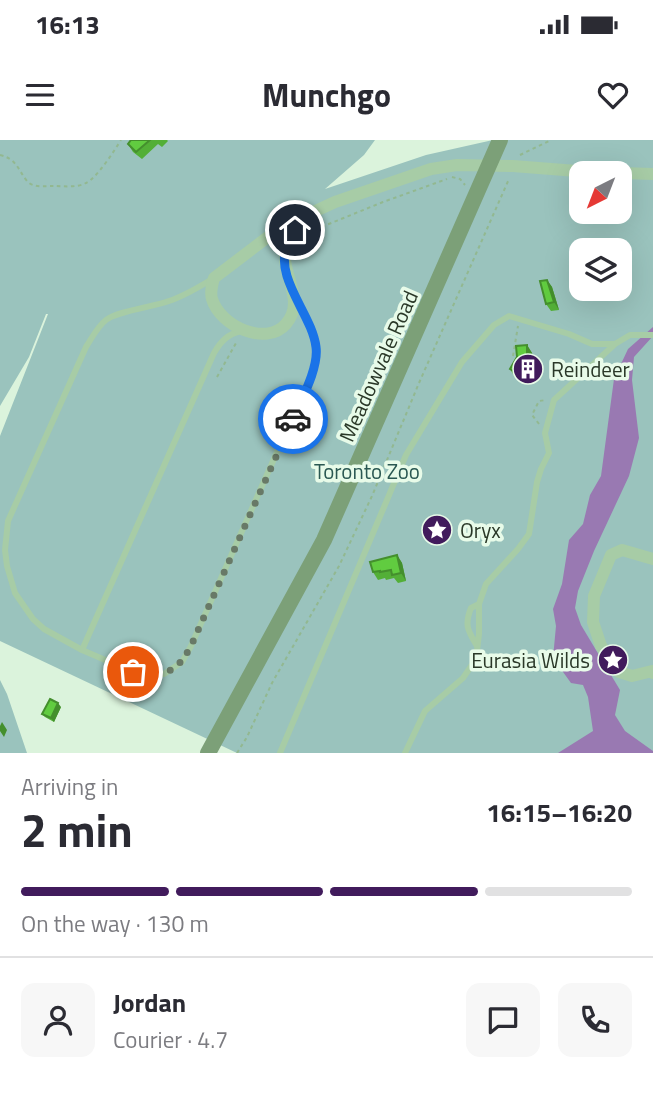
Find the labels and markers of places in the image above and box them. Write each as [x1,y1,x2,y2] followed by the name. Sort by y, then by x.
[265,200,325,260] pin
[511,352,545,386] building icon: Reindeer
[551,353,630,385] place label: Reindeer
[420,513,454,547] place icon: Oryx
[460,514,501,546] place label: Oryx
[103,642,163,702] pin
[596,643,630,677] place icon: Eurasia Wilds
[471,644,590,676] place label: Eurasia Wilds

